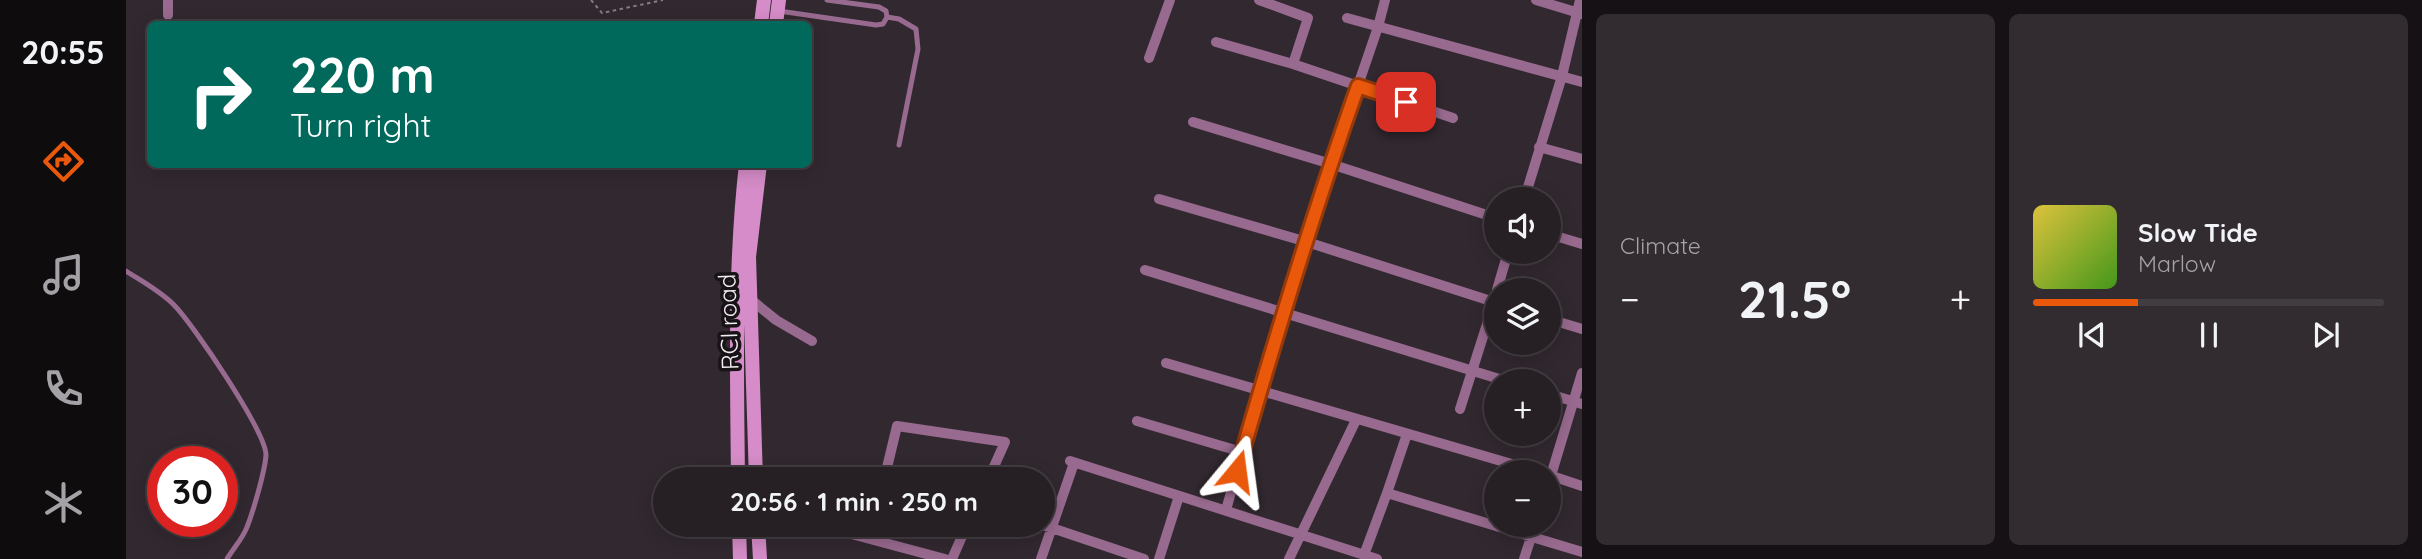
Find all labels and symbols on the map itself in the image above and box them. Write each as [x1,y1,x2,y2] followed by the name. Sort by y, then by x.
[1376,72,1436,132] pin
[711,273,745,371] street label: RCI road
[1200,434,1274,508] position arrow
[147,446,238,537] speed limit sign: 30

